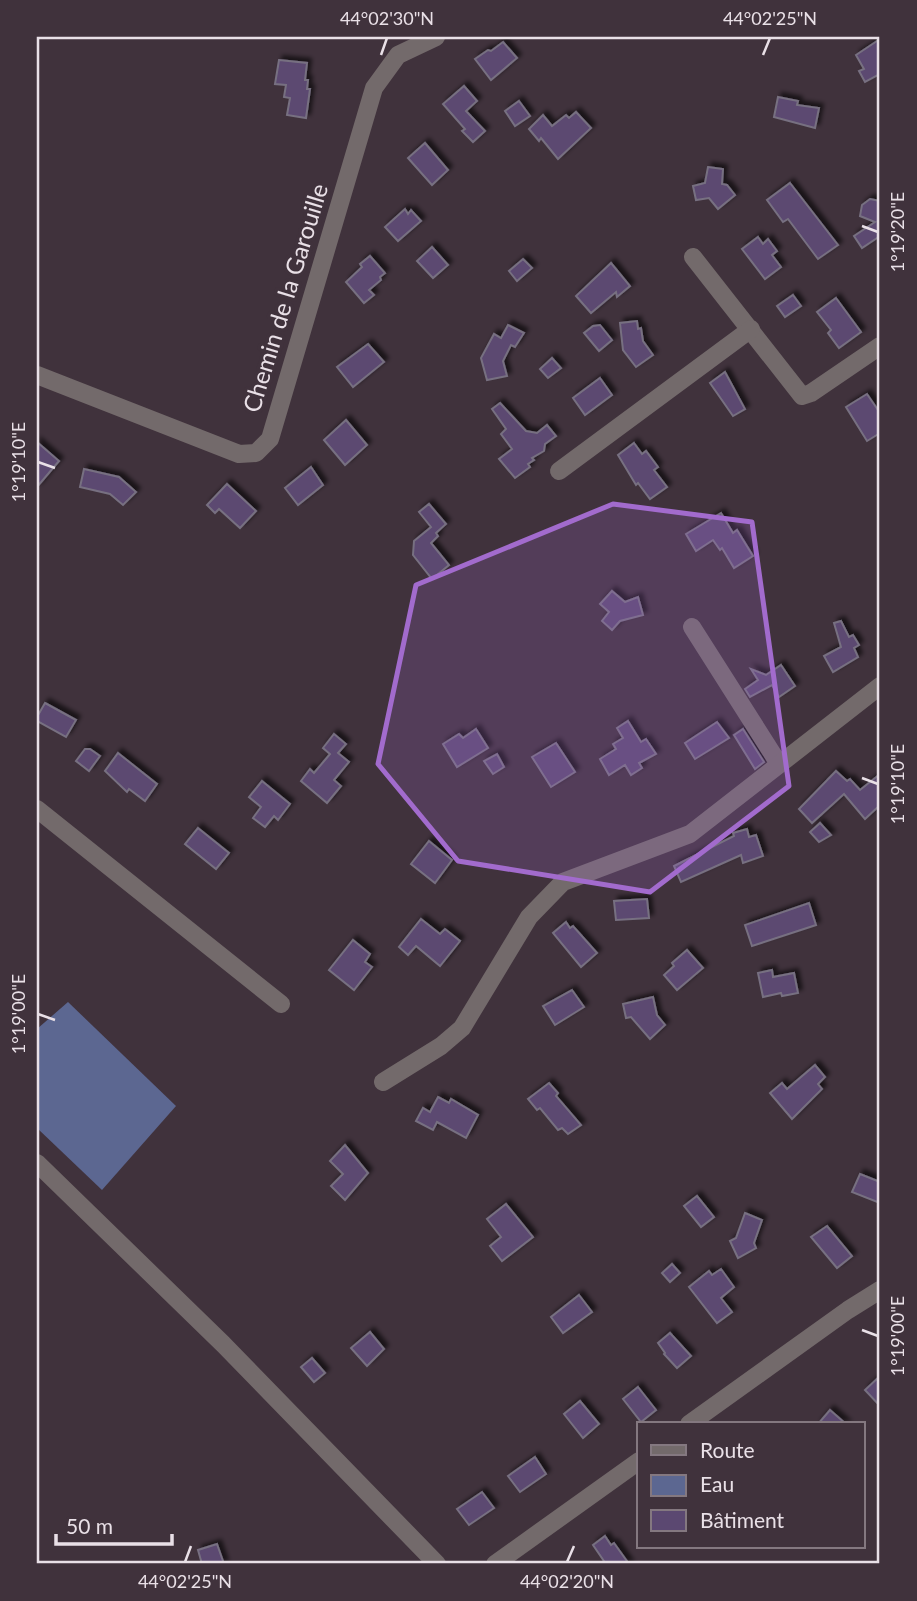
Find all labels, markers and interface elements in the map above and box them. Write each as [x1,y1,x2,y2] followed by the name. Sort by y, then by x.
[340,7,434,29] text: 44°02'30"N
[723,7,817,29] text: 44°02'25"N
[236,180,333,415] street label: Chemin de la Garouille
[886,192,908,272] text: 1°19'20"E
[7,422,29,502] text: 1°19'10"E
[886,744,908,824] text: 1°19'10"E
[7,974,29,1054] text: 1°19'00"E
[886,1296,908,1376] text: 1°19'00"E
[637,1422,864,1548] legend
[700,1437,755,1462] text: Route
[700,1471,734,1496] text: Eau
[56,1503,172,1547] scale bar
[700,1507,785,1532] text: Bâtiment
[66,1513,113,1538] text: 50 m
[138,1570,232,1592] text: 44°02'25"N
[520,1570,614,1592] text: 44°02'20"N

